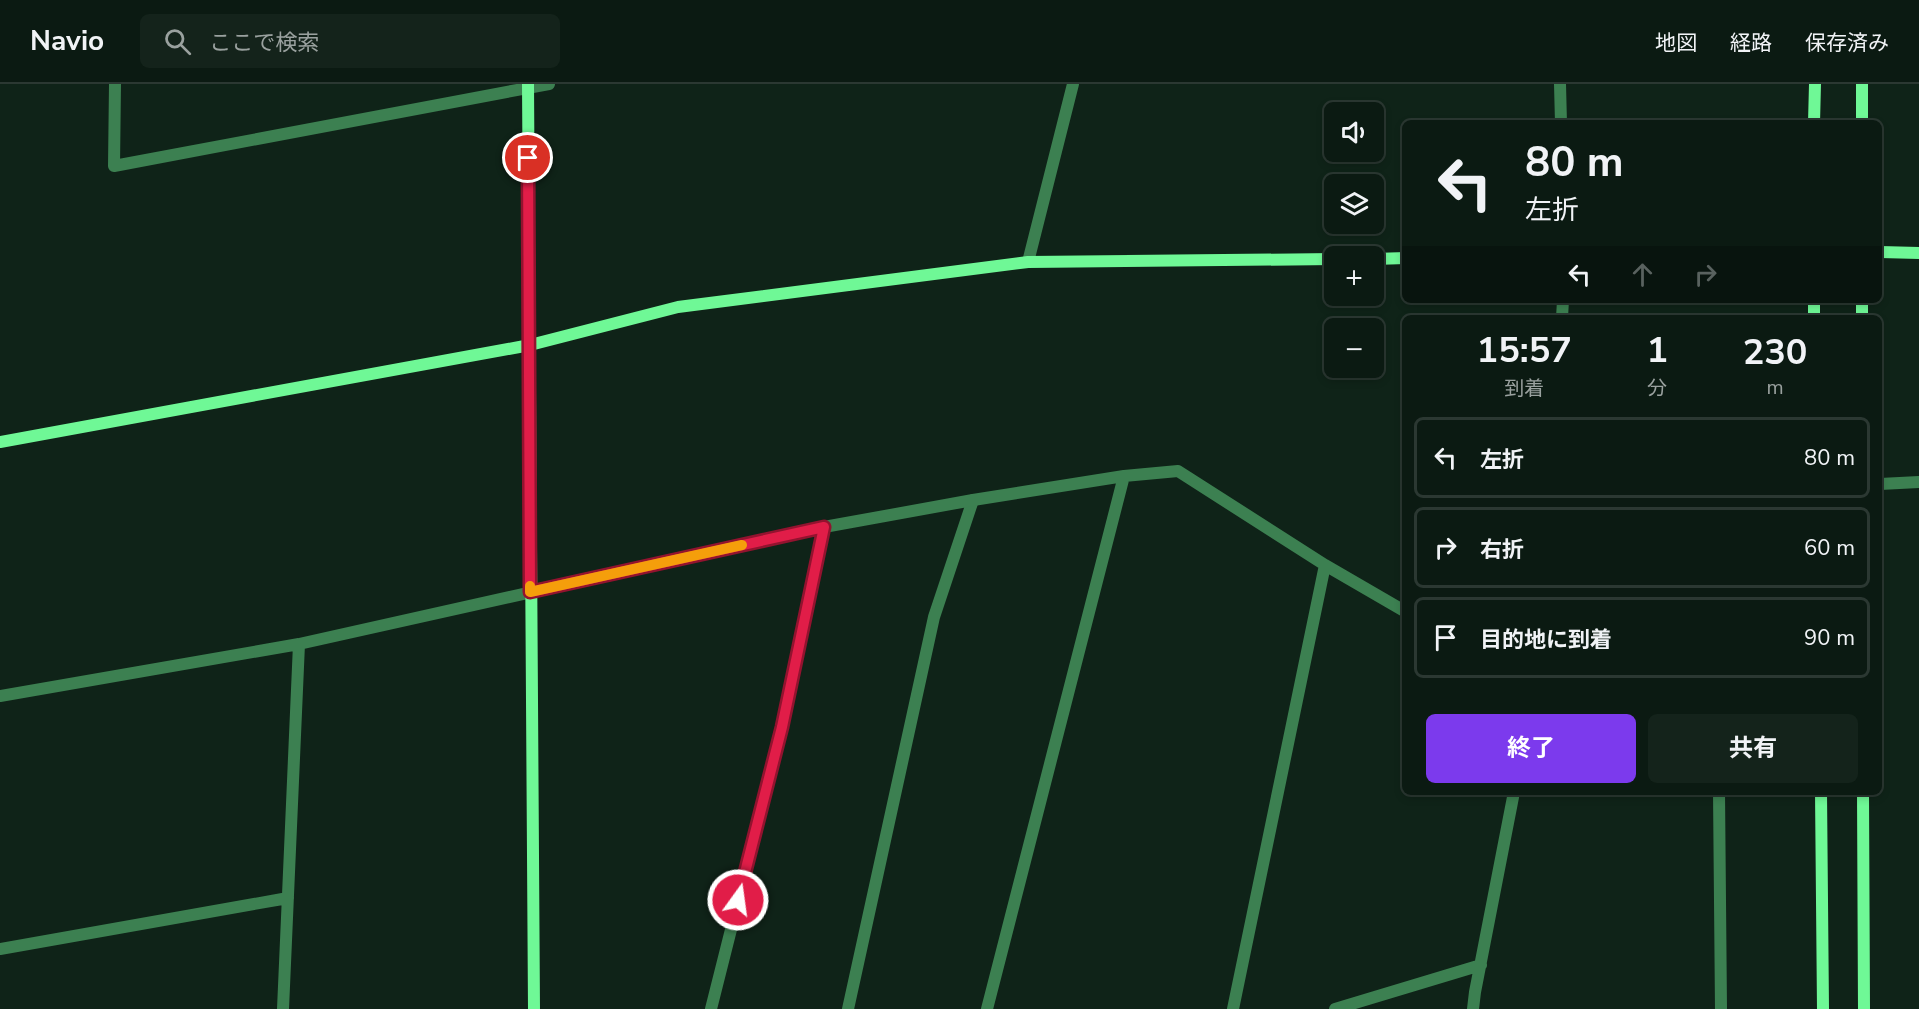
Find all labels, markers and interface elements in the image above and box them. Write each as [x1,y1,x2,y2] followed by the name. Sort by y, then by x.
[140,14,560,68] search box
[30,22,104,60] text: Navio
[161,25,194,58] icon: search
[209,28,319,58] text: ここで検索
[1655,29,1697,57] text: 地図
[1730,29,1772,57] text: 経路
[1805,29,1889,57] text: 保存済み
[1324,102,1384,378] map controls
[1324,102,1384,162] button: sound
[502,132,553,183] pin
[1525,134,1624,191] text: 80 m
[511,141,544,174] icon: arrive
[1426,144,1504,222] icon: left
[1324,174,1384,234] button: layers
[1525,192,1579,229] text: 左折
[1324,246,1384,306] button: +
[1563,258,1596,291] icon: left
[1626,258,1659,291] icon: ahead
[1689,258,1722,291] icon: right
[1324,318,1384,378] button: −
[1477,326,1572,375] text: 15:57
[1646,326,1668,375] text: 1
[1743,328,1807,377] text: 230
[1766,374,1784,401] text: m
[1504,375,1544,402] text: 到着
[1647,375,1667,402] text: 分
[1429,441,1462,474] icon: left
[1804,443,1855,473] text: 80 m
[1480,445,1524,475] text: 左折
[1429,531,1462,564] icon: right
[1804,533,1855,563] text: 60 m
[1480,535,1524,565] text: 右折
[1429,621,1462,654] icon: arrive
[1804,623,1855,653] text: 90 m
[1480,625,1612,655] text: 目的地に到着
[1426,714,1636,783] button: 終了
[1648,714,1858,783] button: 共有
[706,868,770,932] position arrow

